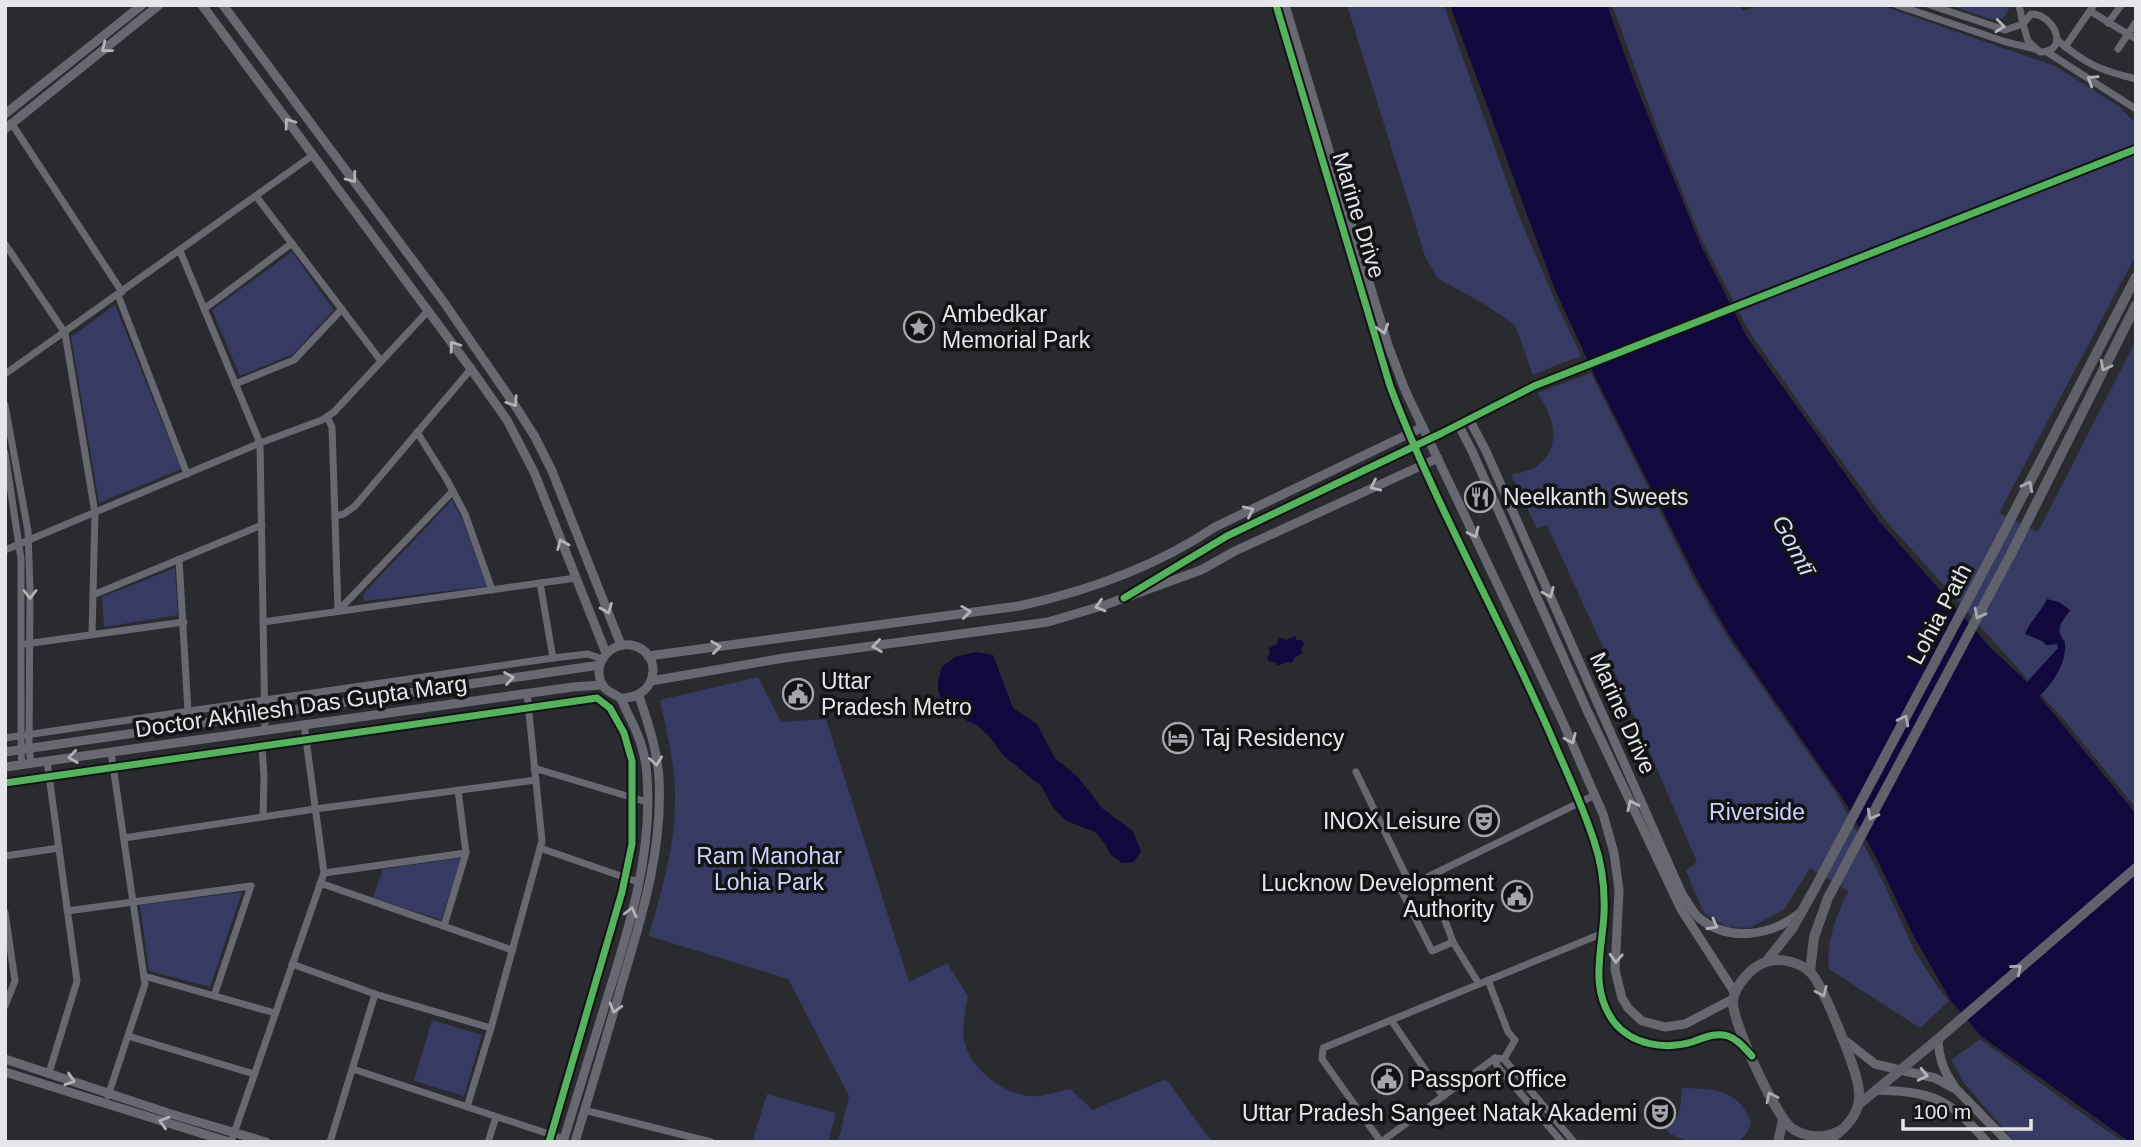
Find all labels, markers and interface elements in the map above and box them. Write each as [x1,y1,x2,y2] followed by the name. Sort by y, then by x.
[1994,19,2006,34] one-way arrow
[101,40,114,52] one-way arrow
[2086,76,2099,89] one-way arrow
[285,118,298,131] one-way arrow
[1328,149,1390,281] street label: Marine Drive
[343,170,356,183] one-way arrow
[942,301,1091,353] place label: Ambedkar Memorial Park
[902,310,936,344] place icon: Ambedkar Memorial Park
[1375,322,1390,334] one-way arrow
[450,341,462,353] one-way arrow
[2100,359,2114,371] one-way arrow
[505,395,518,408] one-way arrow
[1370,477,1382,491] one-way arrow
[1463,480,1497,514] restaurant icon: Neelkanth Sweets
[2019,481,2033,493] one-way arrow
[1503,484,1688,510] place label: Neelkanth Sweets
[1242,506,1254,520] one-way arrow
[1767,510,1822,582] water label: Gomtī
[1466,526,1480,538] one-way arrow
[557,539,571,551] one-way arrow
[1902,559,1976,669] street label: Lohia Path
[1541,585,1555,598] one-way arrow
[22,589,38,600] one-way arrow
[1095,598,1107,613] one-way arrow
[598,602,612,614] one-way arrow
[960,605,971,620] one-way arrow
[1973,607,1987,619] one-way arrow
[871,638,882,653] one-way arrow
[710,639,722,654] one-way arrow
[1585,648,1661,778] street label: Marine Drive
[821,668,972,720] place label: Uttar Pradesh Metro
[133,670,469,742] street label: Doctor Akhilesh Das Gupta Marg
[503,671,515,686] one-way arrow
[781,677,815,711] public building icon: Uttar Pradesh Metro
[1896,715,1910,727] one-way arrow
[1161,721,1195,755] hotel icon: Taj Residency
[1201,725,1345,751] place label: Taj Residency
[1563,732,1577,744] one-way arrow
[67,750,79,765] one-way arrow
[649,755,664,767] one-way arrow
[1709,799,1805,825] park label: Riverside
[1626,800,1640,812] one-way arrow
[1467,804,1501,838] theatre icon: INOX Leisure
[1323,808,1461,834] place label: INOX Leisure
[1867,808,1880,820] one-way arrow
[696,843,842,895] park label: Ram Manohar Lohia Park
[1261,870,1495,922] place label: Lucknow Development Authority
[1500,879,1534,913] public building icon: Lucknow Development Authority
[623,906,638,918] one-way arrow
[1705,917,1718,930] one-way arrow
[1609,953,1624,964] one-way arrow
[2009,965,2022,977] one-way arrow
[1814,985,1828,997] one-way arrow
[609,1001,624,1013] one-way arrow
[1370,1062,1404,1096] public building icon: Passport Office
[1410,1066,1567,1092] place label: Passport Office
[1917,1067,1929,1082] one-way arrow
[63,1072,76,1086] one-way arrow
[1903,1088,2031,1132] scale bar
[1766,1092,1780,1104] one-way arrow
[1643,1096,1677,1130] theatre icon: Uttar Pradesh Sangeet Natak Akademi
[1242,1100,1637,1126] place label: Uttar Pradesh Sangeet Natak Akademi
[1913,1100,1971,1123] text: 100 m
[158,1115,170,1130] one-way arrow

